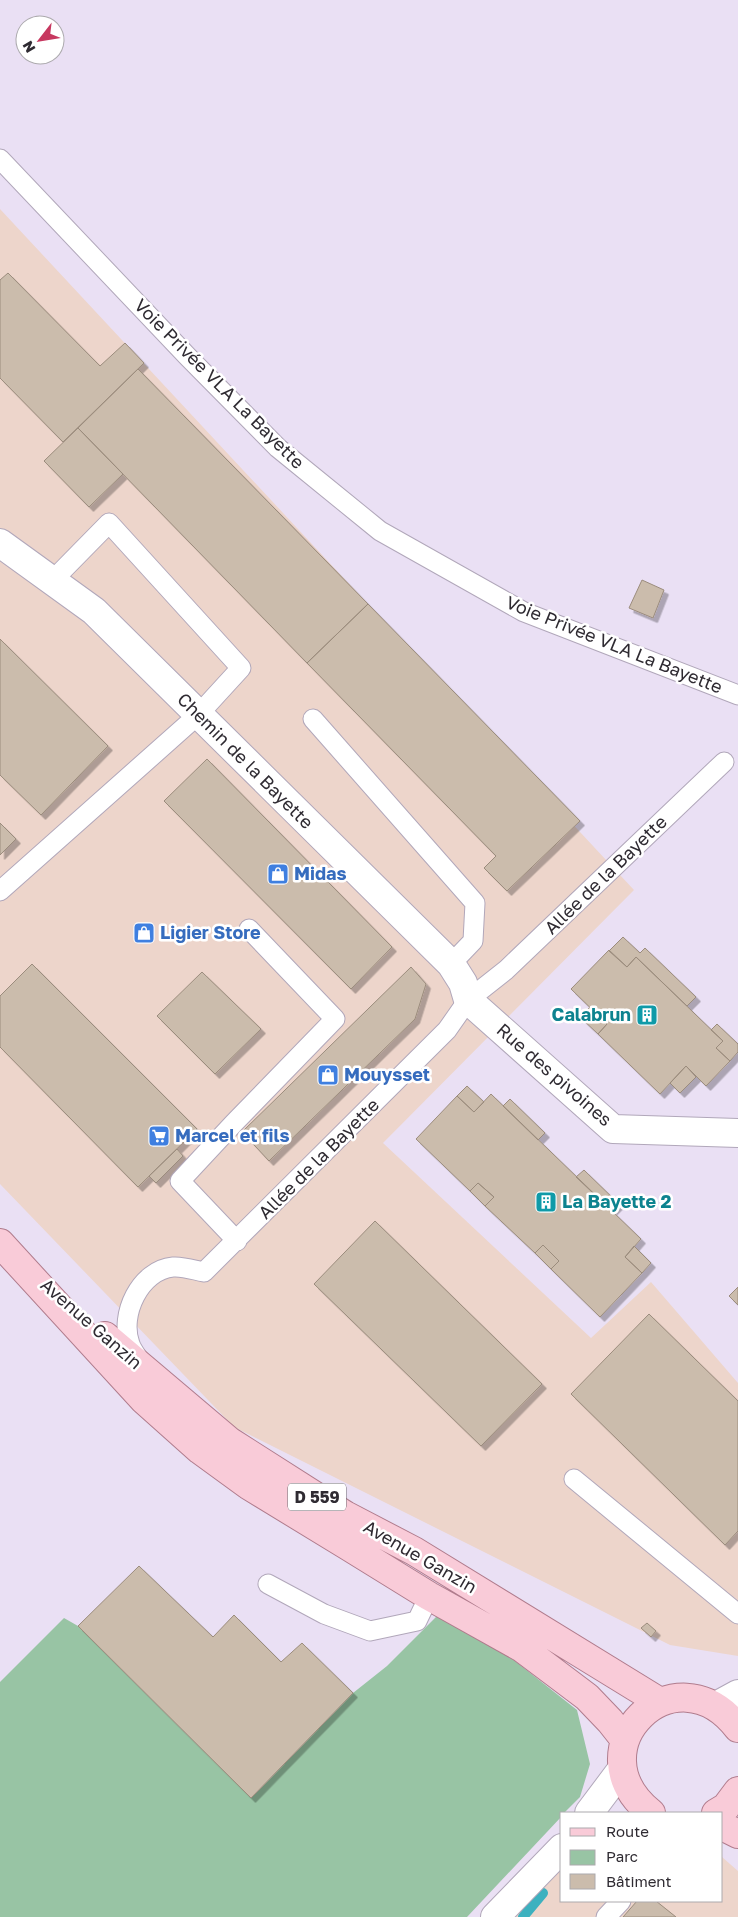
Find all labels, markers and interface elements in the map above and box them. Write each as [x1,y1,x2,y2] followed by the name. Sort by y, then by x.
[15,15,65,65] north arrow
[18,38,38,56] text: N
[130,294,309,473] street label: Voie Privée VLA La Bayette
[503,591,726,698] street label: Voie Privée VLA La Bayette
[173,688,318,833] street label: Chemin de la Bayette
[540,810,671,938] street label: Allée de la Bayette
[266,862,290,886] shop icon: Midas
[294,862,347,884] place label: Midas
[132,921,156,945] shop icon: Ligier Store
[160,921,261,943] place label: Ligier Store
[552,1003,631,1025] place label: Calabrun
[635,1003,659,1027] building icon: Calabrun
[493,1018,617,1130] street label: Rue des pivoines
[316,1063,340,1087] shop icon: Mouysset
[344,1063,430,1085] place label: Mouysset
[253,1093,383,1223] street label: Allée de la Bayette
[147,1124,171,1148] supermarket icon: Marcel et fils
[175,1124,290,1146] place label: Marcel et fils
[534,1190,558,1214] building icon: La Bayette 2
[562,1190,672,1212] place label: La Bayette 2
[36,1273,147,1373] street label: Avenue Ganzin
[288,1484,346,1510] road number: D 559
[360,1515,481,1597] street label: Avenue Ganzin
[560,1812,723,1902] legend
[606,1822,649,1840] text: Route
[606,1847,638,1865] text: Parc
[606,1872,671,1890] text: Bâtiment

